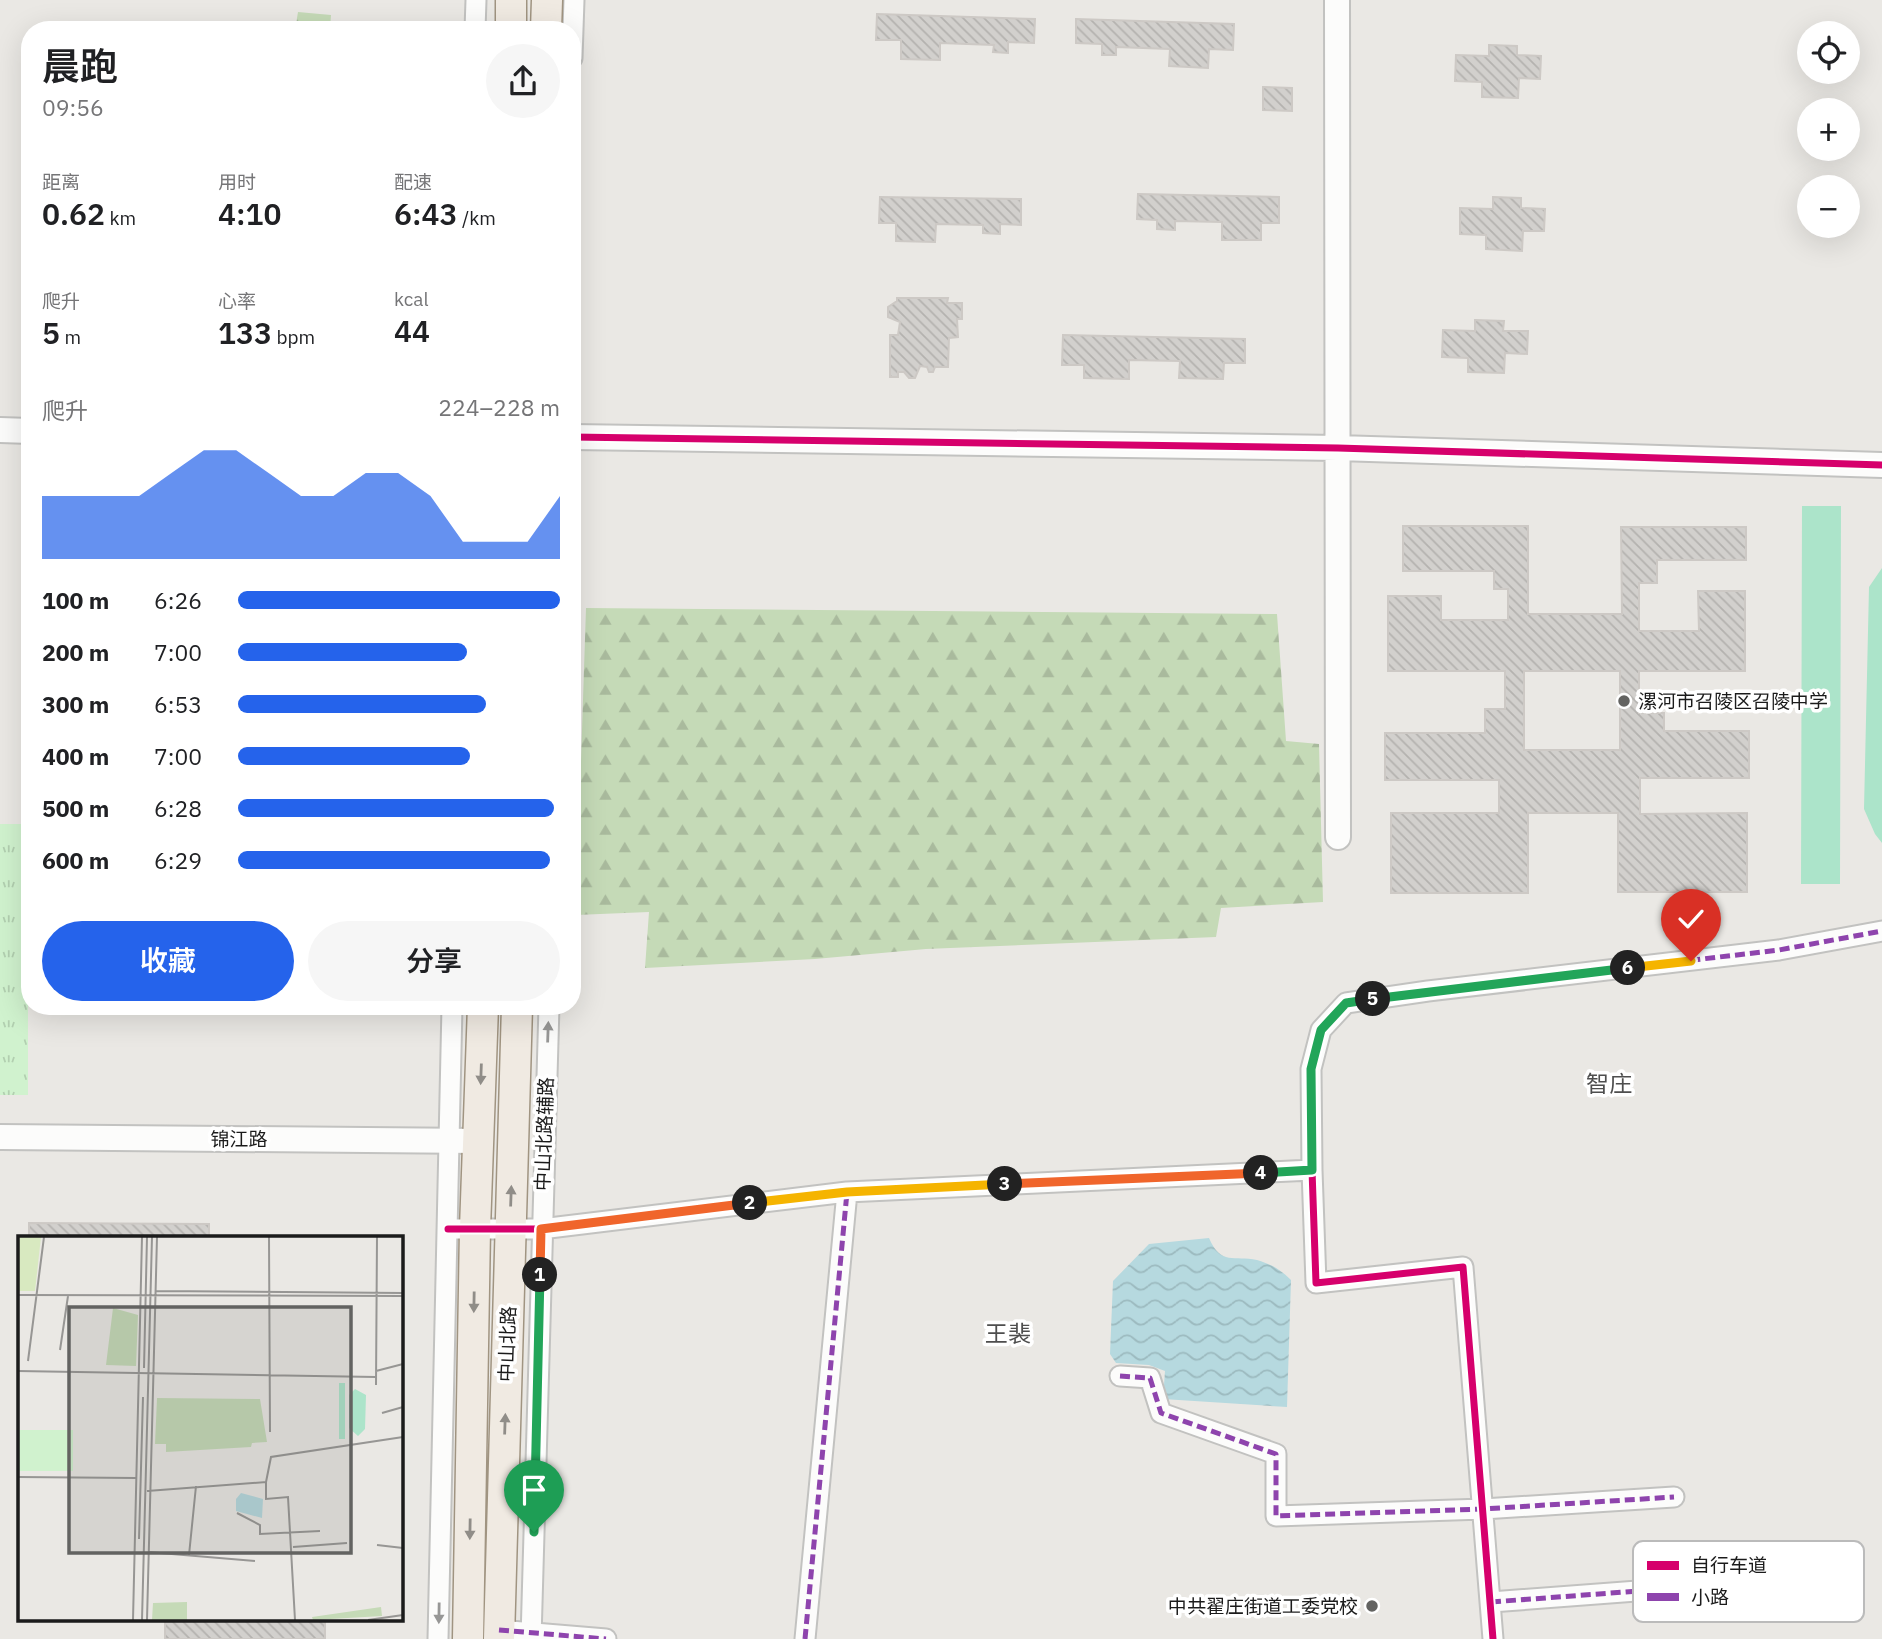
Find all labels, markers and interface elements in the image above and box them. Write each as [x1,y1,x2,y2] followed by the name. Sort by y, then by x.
[1797,21,1860,238] map controls
[1797,21,1860,84] button: locate
[42,41,118,90] text: 晨跑
[486,44,560,118] button: share
[42,92,104,122] text: 09:56
[1797,98,1860,161] button: +
[42,170,80,194] text: 距离
[218,170,256,194] text: 用时
[394,170,432,194] text: 配速
[1797,175,1860,238] button: −
[42,194,105,233] text: 0.62
[218,194,282,233] text: 4:10
[394,194,458,233] text: 6:43
[105,206,136,230] text: km
[458,206,496,230] text: /km
[394,287,429,311] text: kcal
[42,289,80,313] text: 爬升
[218,289,256,313] text: 心率
[394,311,430,350] text: 44
[42,313,60,352] text: 5
[218,313,272,352] text: 133
[60,325,81,349] text: m
[272,325,315,349] text: bpm
[438,392,560,422] text: 224–228 m
[42,395,88,425] text: 爬升
[42,585,109,615] text: 100 m
[154,585,202,615] text: 6:26
[42,637,109,667] text: 200 m
[154,637,202,667] text: 7:00
[42,689,109,719] text: 300 m
[154,689,202,719] text: 6:53
[1638,689,1828,713] place label: 漯河市召陵区召陵中学
[1616,693,1632,709] marker: 漯河市召陵区召陵中学
[42,741,109,771] text: 400 m
[154,741,202,771] text: 7:00
[42,793,109,823] text: 500 m
[154,793,202,823] text: 6:28
[42,845,109,875] text: 600 m
[154,845,202,875] text: 6:29
[1661,889,1721,961] pin
[1672,900,1710,938] icon: check
[42,921,294,1001] button: 收藏
[308,921,560,1001] button: 分享
[1610,950,1646,986] pin: 6
[1622,955,1633,979] text: 6
[1356,982,1390,1016] pin: 5
[1367,986,1378,1010] text: 5
[542,1021,553,1043] one-way arrow
[475,1064,486,1086] one-way arrow
[1586,1068,1632,1098] district label: 智庄
[530,1077,558,1191] street label: 中山北路辅路
[210,1127,268,1151] street label: 锦江路
[1244,1156,1278,1190] pin: 4
[1255,1160,1266,1184] text: 4
[988,1166,1023,1202] pin: 3
[999,1171,1010,1195] text: 3
[506,1185,517,1207] one-way arrow
[732,1186,768,1220] pin: 2
[744,1190,755,1214] text: 2
[18,1236,402,1622] inset map
[522,1258,558,1292] pin: 1
[534,1262,545,1286] text: 1
[468,1291,480,1313] one-way arrow
[494,1306,520,1382] street label: 中山北路
[985,1318,1031,1348] district label: 王裴
[499,1413,511,1435] one-way arrow
[504,1460,564,1532] pin
[515,1471,553,1509] icon: arrive
[464,1519,475,1541] one-way arrow
[1633,1541,1864,1622] legend
[1691,1553,1767,1577] text: 自行车道
[1691,1585,1729,1609] text: 小路
[1168,1594,1358,1618] place label: 中共翟庄街道工委党校
[1364,1598,1380,1614] marker: 中共翟庄街道工委党校
[433,1603,445,1625] one-way arrow

